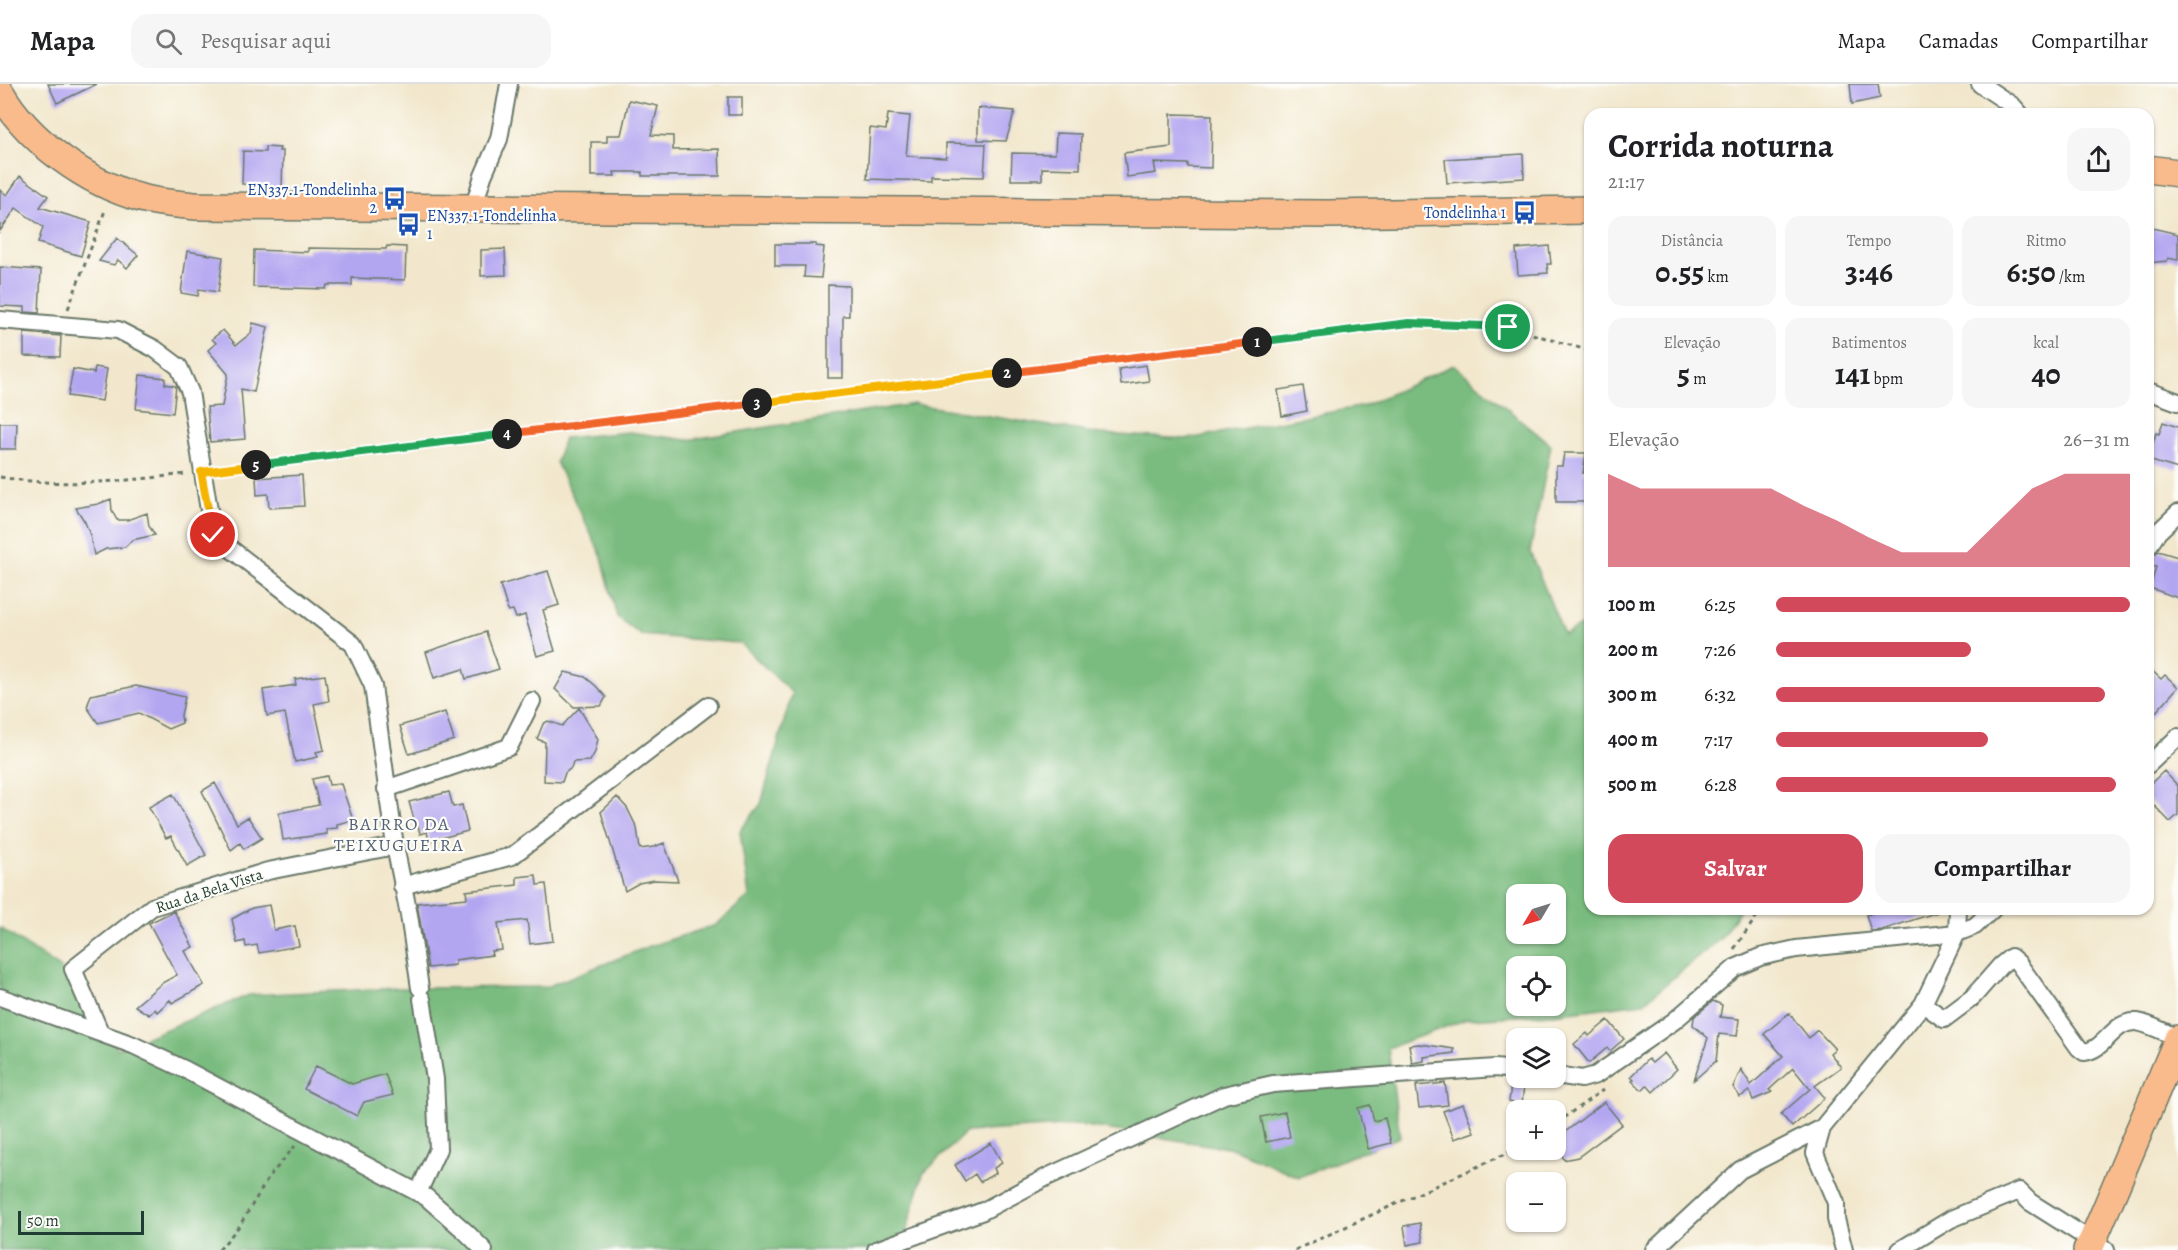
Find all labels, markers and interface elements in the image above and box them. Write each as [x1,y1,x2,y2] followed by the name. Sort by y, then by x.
[131,14,551,68] search box
[30,22,95,60] text: Mapa
[152,25,185,58] icon: search
[200,26,331,56] text: Pesquisar aqui
[1837,27,1886,55] text: Mapa
[1919,27,1998,55] text: Camadas
[2031,27,2148,55] text: Compartilhar
[1608,123,1834,168] text: Corrida noturna
[2067,128,2130,191] button: share
[1608,168,1644,195] text: 21:17
[247,179,378,219] place label: EN337.1-Tondelinha 2
[382,185,408,211] bus stop icon: EN337.1-Tondelinha 2
[1511,199,1537,225] bus stop icon: Tondelinha 1
[1424,202,1507,224] place label: Tondelinha 1
[427,205,557,245] place label: EN337.1-Tondelinha 1
[396,211,422,237] bus stop icon: EN337.1-Tondelinha 1
[1661,230,1723,252] text: Distância
[1847,230,1891,252] text: Tempo
[2026,230,2066,252] text: Ritmo
[1655,252,1704,292] text: 0.55
[1845,252,1893,292] text: 3:46
[2007,252,2056,292] text: 6:50
[1704,266,1729,288] text: km
[2056,266,2085,288] text: /km
[1482,301,1533,352] pin
[1491,310,1524,343] icon: arrive
[1242,327,1272,357] pin: 1
[1254,331,1260,353] text: 1
[1664,332,1720,354] text: Elevação
[1831,332,1907,354] text: Batimentos
[2033,332,2059,354] text: kcal
[1677,354,1690,394] text: 5
[1835,354,1870,394] text: 141
[2031,354,2061,394] text: 40
[992,358,1022,388] pin: 2
[1003,362,1011,384] text: 2
[1690,368,1707,390] text: m
[1870,368,1903,390] text: bpm
[742,388,772,418] pin: 3
[754,392,760,414] text: 3
[492,419,522,449] pin: 4
[503,423,511,445] text: 4
[1608,426,1679,453] text: Elevação
[2063,426,2130,453] text: 26–31 m
[241,450,271,480] pin: 5
[253,454,259,476] text: 5
[187,509,238,560] pin
[196,518,229,551] icon: check
[1608,591,1656,618] text: 100 m
[1704,591,1736,618] text: 6:25
[1608,636,1658,663] text: 200 m
[1704,636,1736,663] text: 7:26
[1608,681,1657,708] text: 300 m
[1704,681,1736,708] text: 6:32
[1608,726,1658,753] text: 400 m
[1704,726,1732,753] text: 7:17
[1608,771,1657,798] text: 500 m
[1704,771,1737,798] text: 6:28
[334,812,464,857] district label: BAIRRO DA TEIXUGUEIRA
[1608,834,1863,903] button: Salvar
[1875,834,2130,903] button: Compartilhar
[153,863,266,919] street label: Rua da Bela Vista
[1506,884,1566,944] north arrow
[1506,884,1566,1232] map controls
[1506,956,1566,1016] button: locate
[1506,1028,1566,1088] button: layers
[1506,1100,1566,1160] button: +
[1506,1172,1566,1232] button: −
[18,1208,144,1236] scale bar
[27,1210,59,1232] text: 50 m

